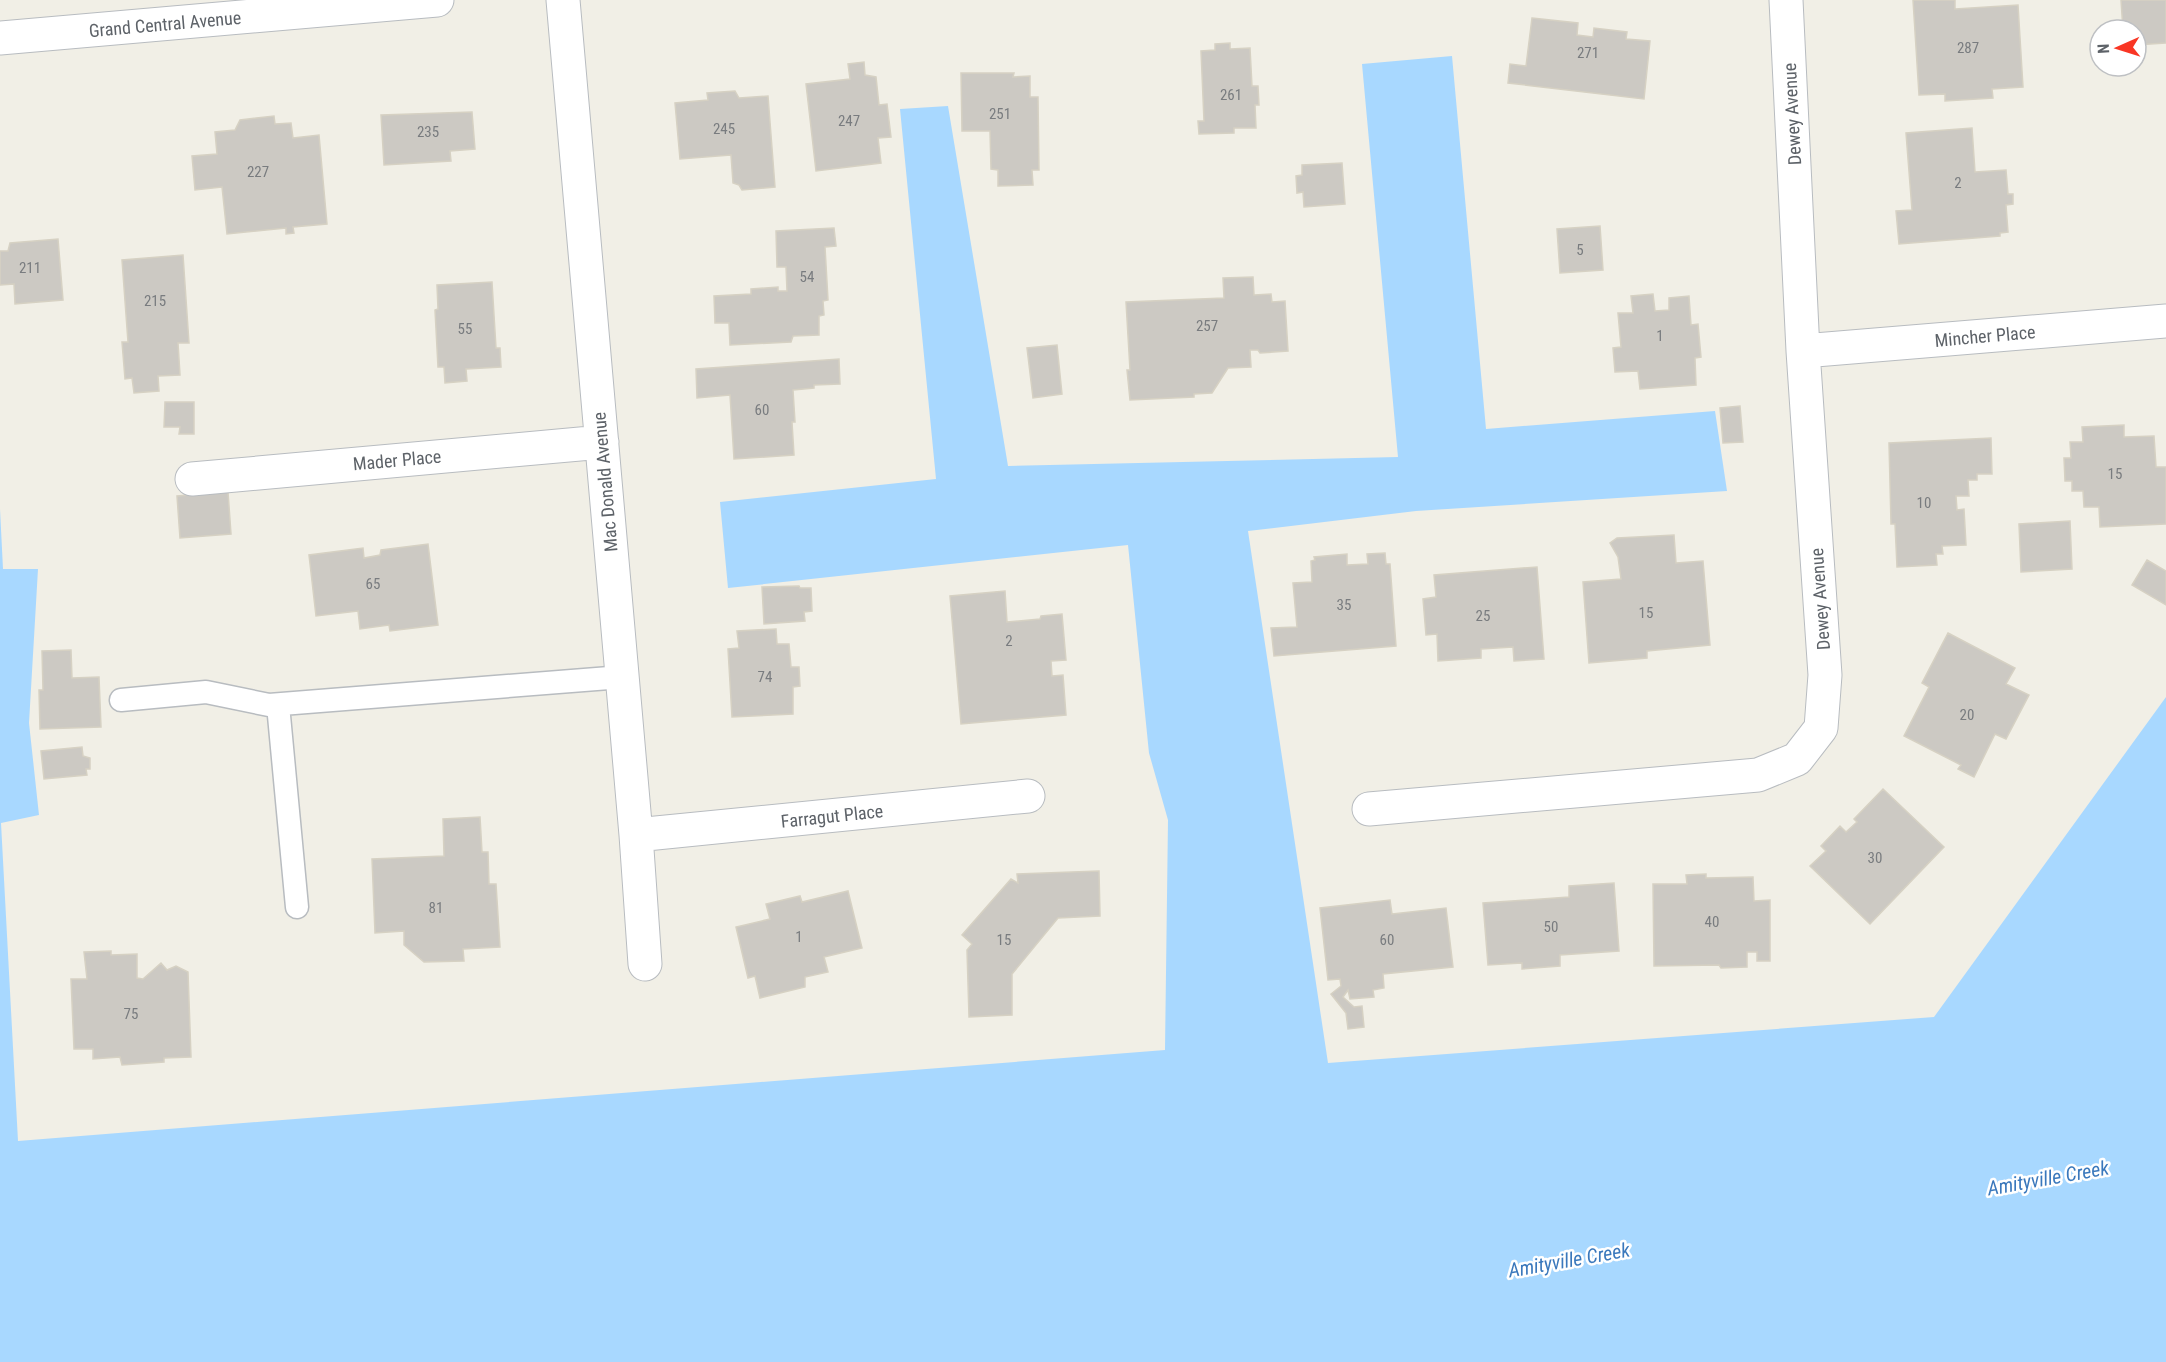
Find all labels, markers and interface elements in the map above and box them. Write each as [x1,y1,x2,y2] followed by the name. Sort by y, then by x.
[88,7,242,41] street label: Grand Central Avenue
[2088,18,2148,78] north arrow
[1957,39,1979,57] house number: 287
[2094,43,2113,54] text: N
[1577,44,1599,62] house number: 271
[1779,62,1805,166] street label: Dewey Avenue
[1220,86,1242,104] house number: 261
[989,105,1011,123] house number: 251
[838,112,860,130] house number: 247
[713,120,735,138] house number: 245
[417,123,439,141] house number: 235
[247,163,269,181] house number: 227
[1954,174,1962,192] house number: 2
[1576,241,1584,259] house number: 5
[19,259,41,277] house number: 211
[800,268,814,286] house number: 54
[144,292,166,310] house number: 215
[1196,317,1218,335] house number: 257
[458,320,472,338] house number: 55
[1934,321,2036,351] street label: Mincher Place
[1656,327,1664,345] house number: 1
[755,401,769,419] house number: 60
[588,411,622,553] street label: Mac Donald Avenue
[352,446,442,474] street label: Mader Place
[2108,465,2122,483] house number: 15
[1917,494,1931,512] house number: 10
[1806,547,1834,651] street label: Dewey Avenue
[366,575,380,593] house number: 65
[1337,596,1351,614] house number: 35
[1639,604,1653,622] house number: 15
[1476,607,1490,625] house number: 25
[1005,632,1013,650] house number: 2
[758,668,772,686] house number: 74
[1960,706,1974,724] house number: 20
[780,800,884,832] street label: Farragut Place
[1868,849,1882,867] house number: 30
[429,899,443,917] house number: 81
[1705,913,1719,931] house number: 40
[1544,918,1558,936] house number: 50
[795,928,803,946] house number: 1
[997,931,1011,949] house number: 15
[1380,931,1394,949] house number: 60
[124,1005,138,1023] house number: 75
[1984,1155,2112,1201] water label: Amityville Creek
[1505,1237,1633,1283] water label: Amityville Creek

